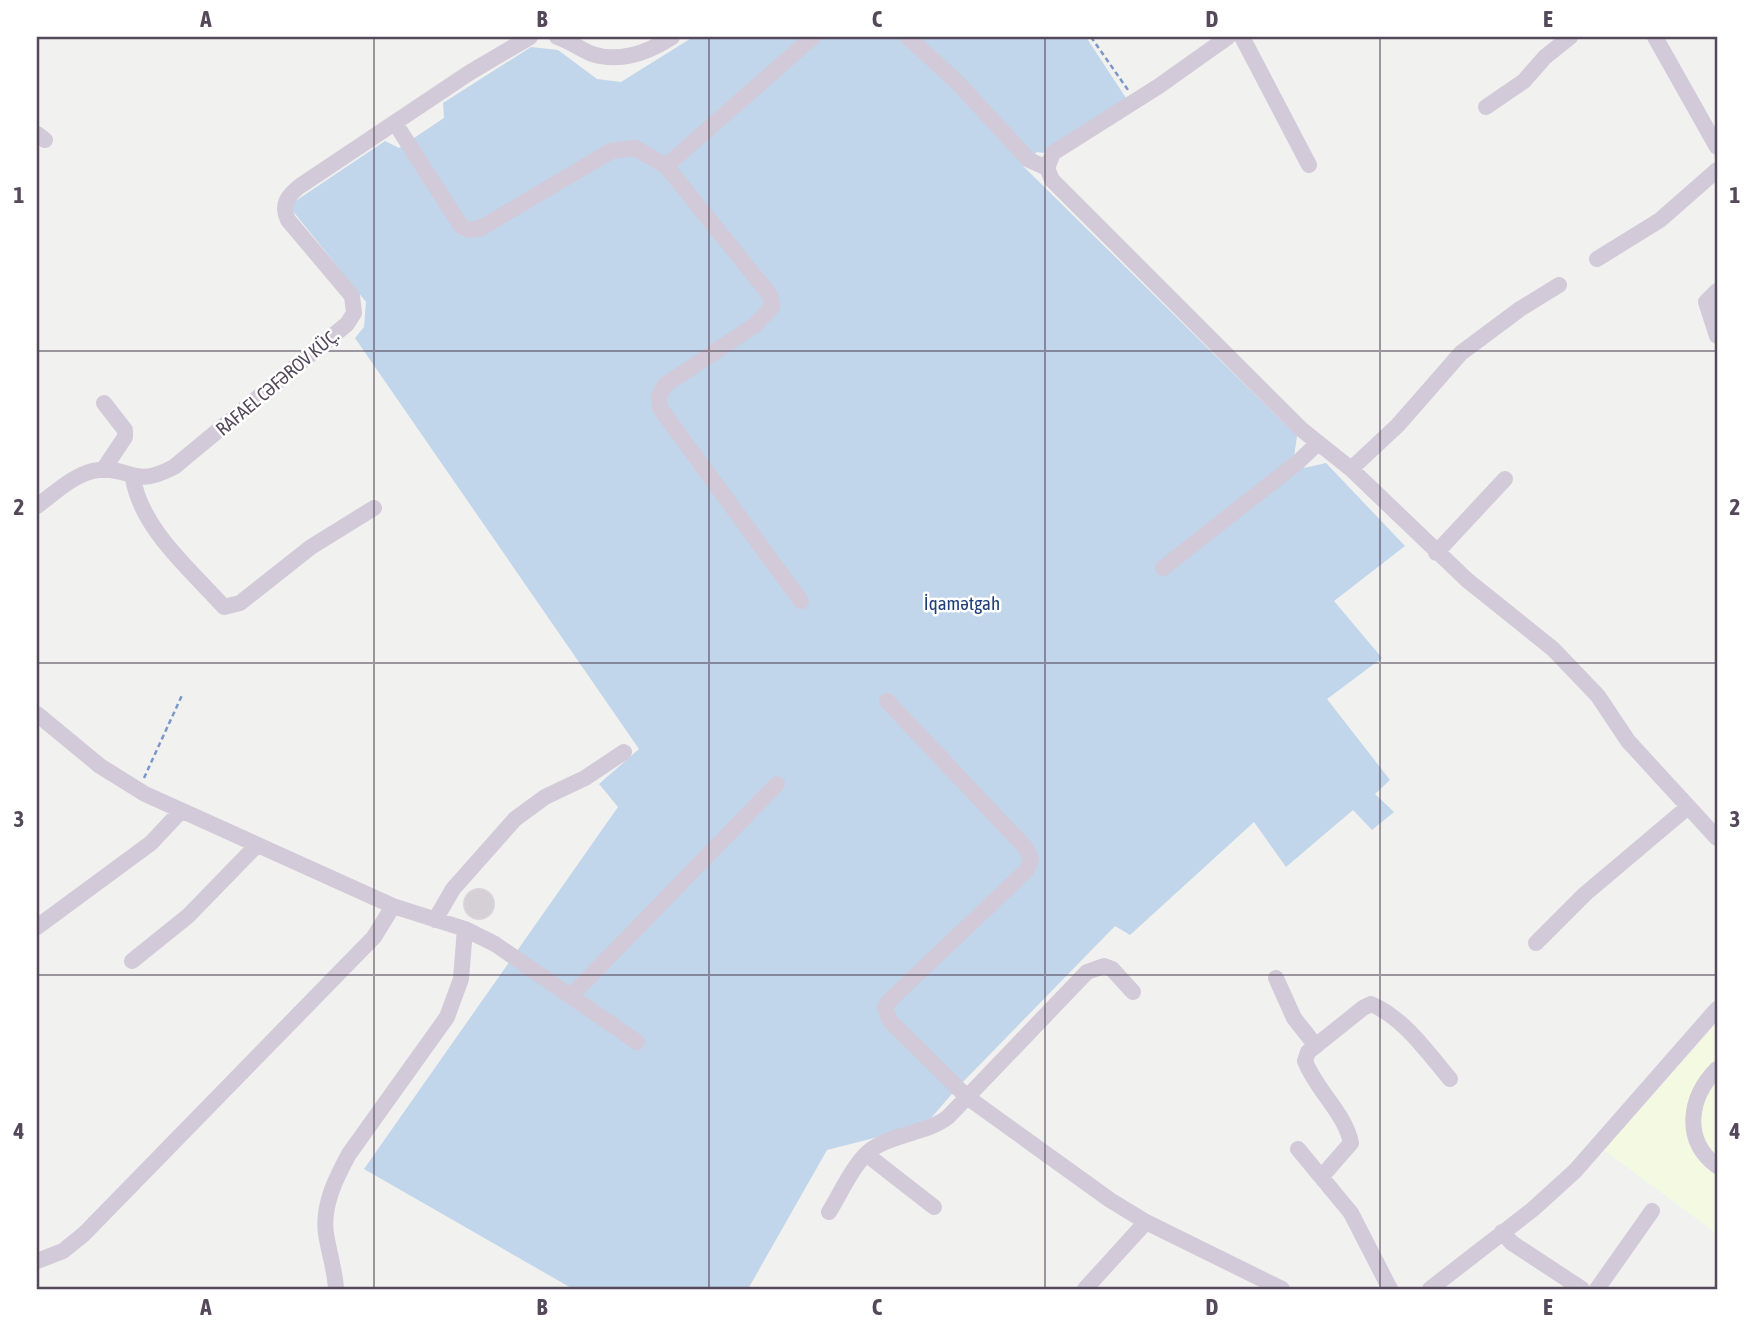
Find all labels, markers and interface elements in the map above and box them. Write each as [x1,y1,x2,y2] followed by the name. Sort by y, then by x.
[199,6,212,32] text: A
[537,6,548,32] text: B
[872,6,883,32] text: C
[1206,6,1219,32] text: D
[1543,6,1553,32] text: E
[14,182,25,208] text: 1
[1730,182,1741,208] text: 1
[211,324,343,440] street label: RAFAEL CƏFƏROV KÜÇ.
[14,494,24,520] text: 2
[1730,494,1740,520] text: 2
[924,592,1000,614] park label: İqamətgah
[14,806,24,832] text: 3
[1730,806,1740,832] text: 3
[13,1118,25,1144] text: 4
[1729,1118,1741,1144] text: 4
[199,1294,212,1320] text: A
[537,1294,548,1320] text: B
[872,1294,883,1320] text: C
[1206,1294,1219,1320] text: D
[1543,1294,1553,1320] text: E

